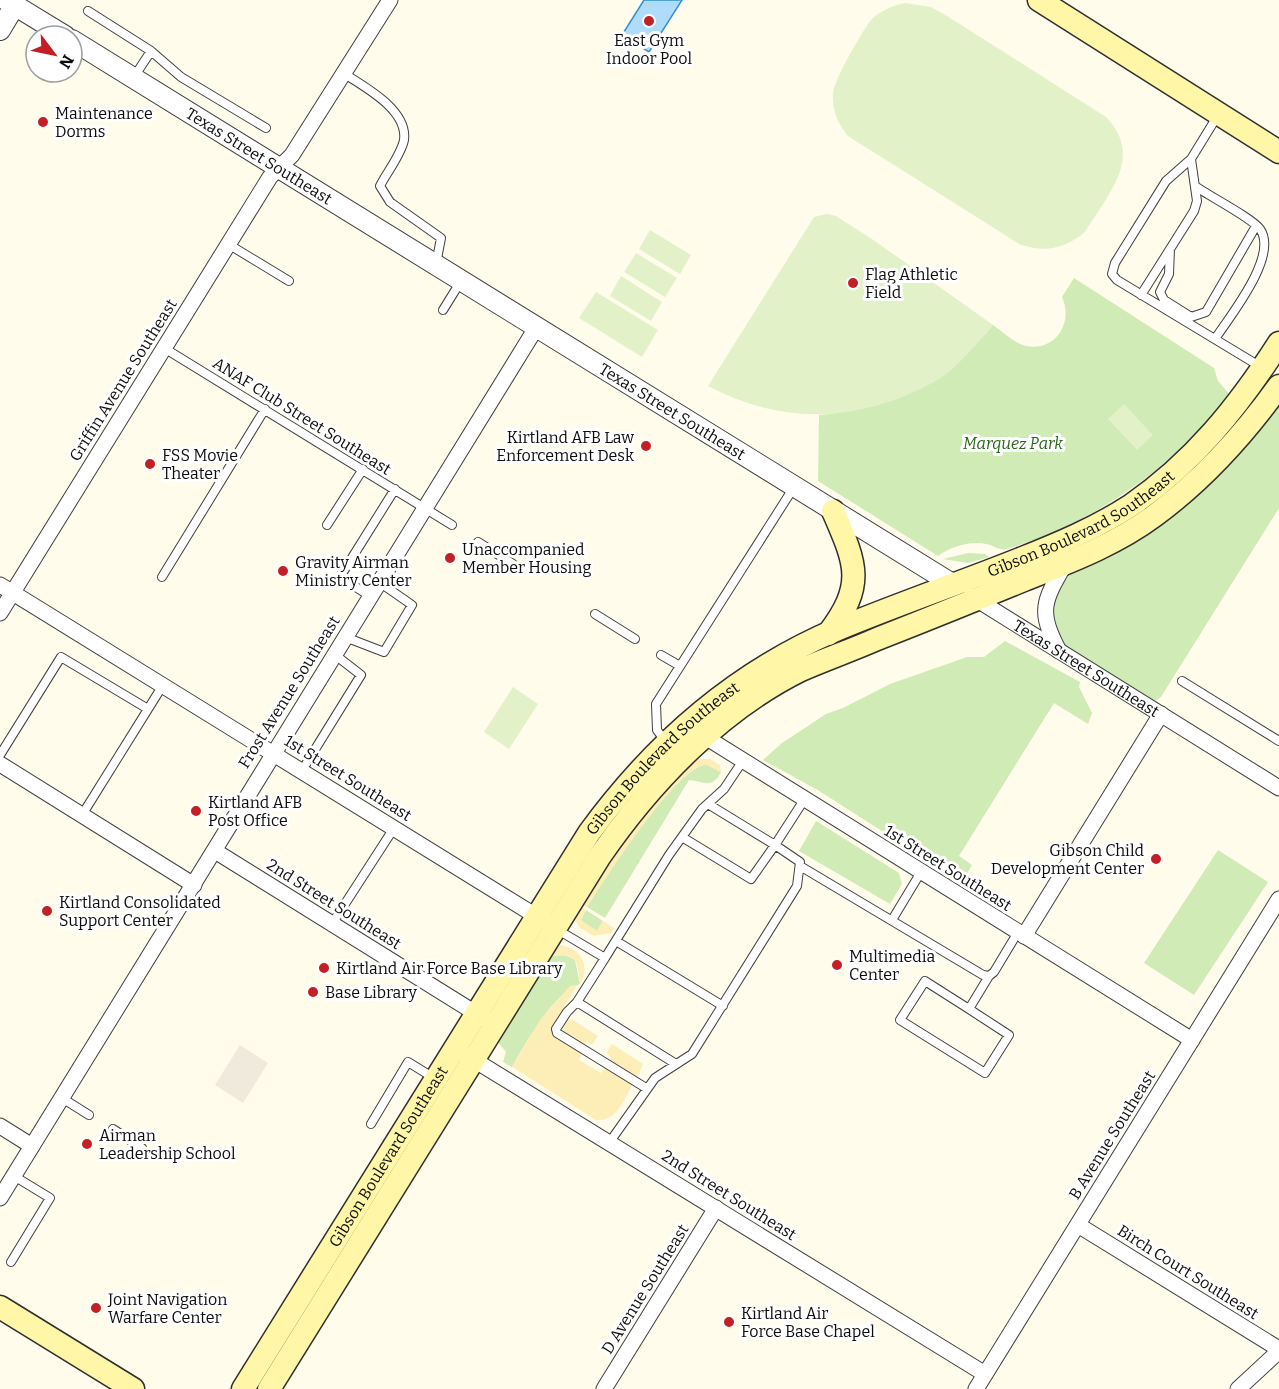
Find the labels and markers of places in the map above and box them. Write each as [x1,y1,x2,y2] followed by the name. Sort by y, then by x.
[642,14,656,28] marker: East Gym Indoor Pool
[606,31,692,68] place label: East Gym Indoor Pool
[55,104,153,141] place label: Maintenance Dorms
[36,115,50,129] marker: Maintenance Dorms
[865,265,958,302] place label: Flag Athletic Field
[846,276,860,290] marker: Flag Athletic Field
[496,428,634,465] place label: Kirtland AFB Law Enforcement Desk
[639,439,653,453] marker: Kirtland AFB Law Enforcement Desk
[162,446,238,483] place label: FSS Movie Theater
[143,457,157,471] marker: FSS Movie Theater
[462,540,591,577] place label: Unaccompanied Member Housing
[443,551,457,565] marker: Unaccompanied Member Housing
[295,553,411,590] place label: Gravity Airman Ministry Center
[276,564,290,578] marker: Gravity Airman Ministry Center
[208,793,302,830] place label: Kirtland AFB Post Office
[189,804,203,818] marker: Kirtland AFB Post Office
[991,841,1144,878] place label: Gibson Child Development Center
[1149,852,1163,866] marker: Gibson Child Development Center
[59,893,221,930] place label: Kirtland Consolidated Support Center
[40,904,54,918] marker: Kirtland Consolidated Support Center
[849,947,935,984] place label: Multimedia Center
[830,958,844,972] marker: Multimedia Center
[336,959,563,978] place label: Kirtland Air Force Base Library
[317,961,331,975] marker: Kirtland Air Force Base Library
[325,983,418,1002] place label: Base Library
[306,985,320,999] marker: Base Library
[99,1126,236,1163] place label: Airman Leadership School
[80,1137,94,1151] marker: Airman Leadership School
[107,1290,227,1327] place label: Joint Navigation Warfare Center
[89,1301,103,1315] marker: Joint Navigation Warfare Center
[741,1304,875,1341] place label: Kirtland Air Force Base Chapel
[722,1315,736,1329] marker: Kirtland Air Force Base Chapel

